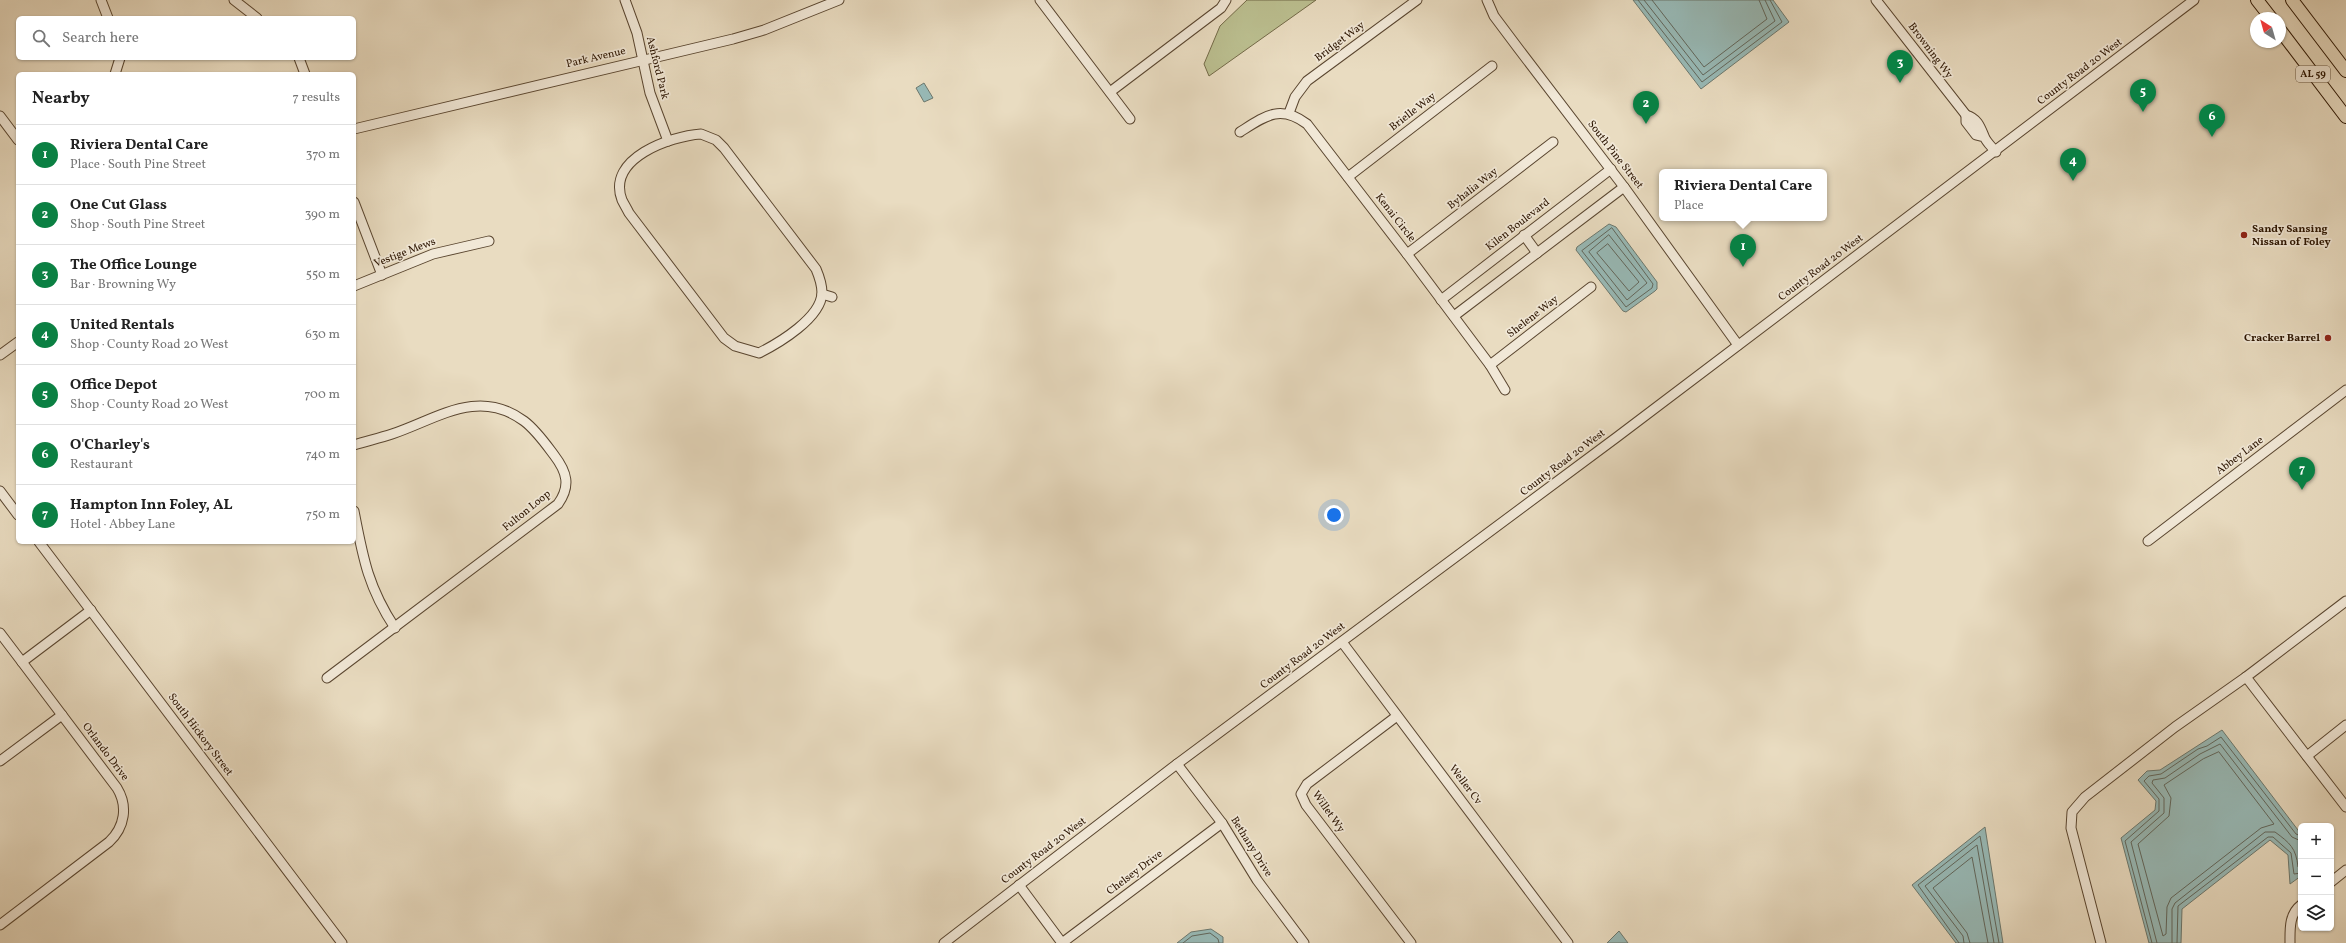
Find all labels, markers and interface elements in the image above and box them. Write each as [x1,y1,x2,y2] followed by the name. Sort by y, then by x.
[2250,12,2286,48] north arrow
[16,16,356,60] search box
[1312,18,1368,66] street label: Bridget Way
[1904,20,1956,82] street label: Browning Wy
[30,27,52,49] icon: search
[62,28,139,49] text: Search here
[642,35,672,101] street label: Ashford Park
[2034,35,2126,109] street label: County Road 20 West
[565,44,627,72] street label: Park Avenue
[1887,50,1913,83] pin: 3
[2296,66,2330,82] road number: AL 59
[2130,79,2156,112] pin: 5
[32,87,90,110] text: Nearby
[293,89,340,107] text: 7 results
[1387,89,1439,135] street label: Brielle Way
[1633,91,1659,124] pin: 2
[2199,104,2225,137] pin: 6
[1583,118,1647,193] street label: South Pine Street
[70,135,208,156] text: Riviera Dental Care
[42,146,48,164] text: 1
[306,146,340,164] text: 370 m
[2060,148,2086,181] pin: 4
[70,156,206,174] text: Place · South Pine Street
[1445,165,1501,213] street label: Byhalia Way
[1659,169,1827,221] popup
[1674,176,1812,197] text: Riviera Dental Care
[1371,191,1419,245] street label: Kenai Circle
[70,195,167,216] text: One Cut Glass
[1483,195,1553,255] street label: Kilen Boulevard
[1674,197,1704,215] text: Place
[42,206,48,224] text: 2
[305,206,340,224] text: 390 m
[70,216,205,234] text: Shop · South Pine Street
[2252,222,2332,250] place label: Sandy Sansing Nissan of Foley
[2239,230,2249,240] marker: Sandy Sansing Nissan of Foley
[1775,231,1867,305] street label: County Road 20 West
[372,234,438,272] street label: Vestige Mews
[1730,234,1756,267] pin: 1
[70,255,197,276] text: The Office Lounge
[42,266,48,284] text: 3
[306,266,340,284] text: 550 m
[70,276,176,294] text: Bar · Browning Wy
[1504,292,1562,342] street label: Shelene Way
[70,315,174,336] text: United Rentals
[41,326,49,344] text: 4
[305,326,340,344] text: 630 m
[2244,331,2320,346] place label: Cracker Barrel
[2323,333,2333,343] marker: Cracker Barrel
[70,336,228,354] text: Shop · County Road 20 West
[70,375,157,396] text: Office Depot
[42,386,48,404] text: 5
[304,386,340,404] text: 700 m
[70,396,228,414] text: Shop · County Road 20 West
[1517,426,1609,500] street label: County Road 20 West
[2213,433,2267,479] street label: Abbey Lane
[70,435,150,456] text: O'Charley's
[41,446,49,464] text: 6
[306,446,340,464] text: 740 m
[70,456,133,474] text: Restaurant
[2289,457,2315,490] pin: 7
[500,487,554,535] street label: Fulton Loop
[70,495,233,516] text: Hampton Inn Foley, AL
[1324,505,1344,525] your location
[42,506,48,524] text: 7
[306,506,340,524] text: 750 m
[70,516,175,534] text: Hotel · Abbey Lane
[1257,619,1349,693] street label: County Road 20 West
[164,691,236,780] street label: South Hickory Street
[78,720,132,784] street label: Orlando Drive
[1445,762,1485,808] street label: Weller Cv
[1308,788,1348,836] street label: Willet Wy
[998,814,1090,888] street label: County Road 20 West
[1226,814,1276,880] street label: Bethany Drive
[2298,823,2334,931] map controls
[2298,823,2334,859] button: +
[1104,847,1166,899] street label: Chelsey Drive
[2298,859,2334,895] button: −
[2298,895,2334,931] button: layers

